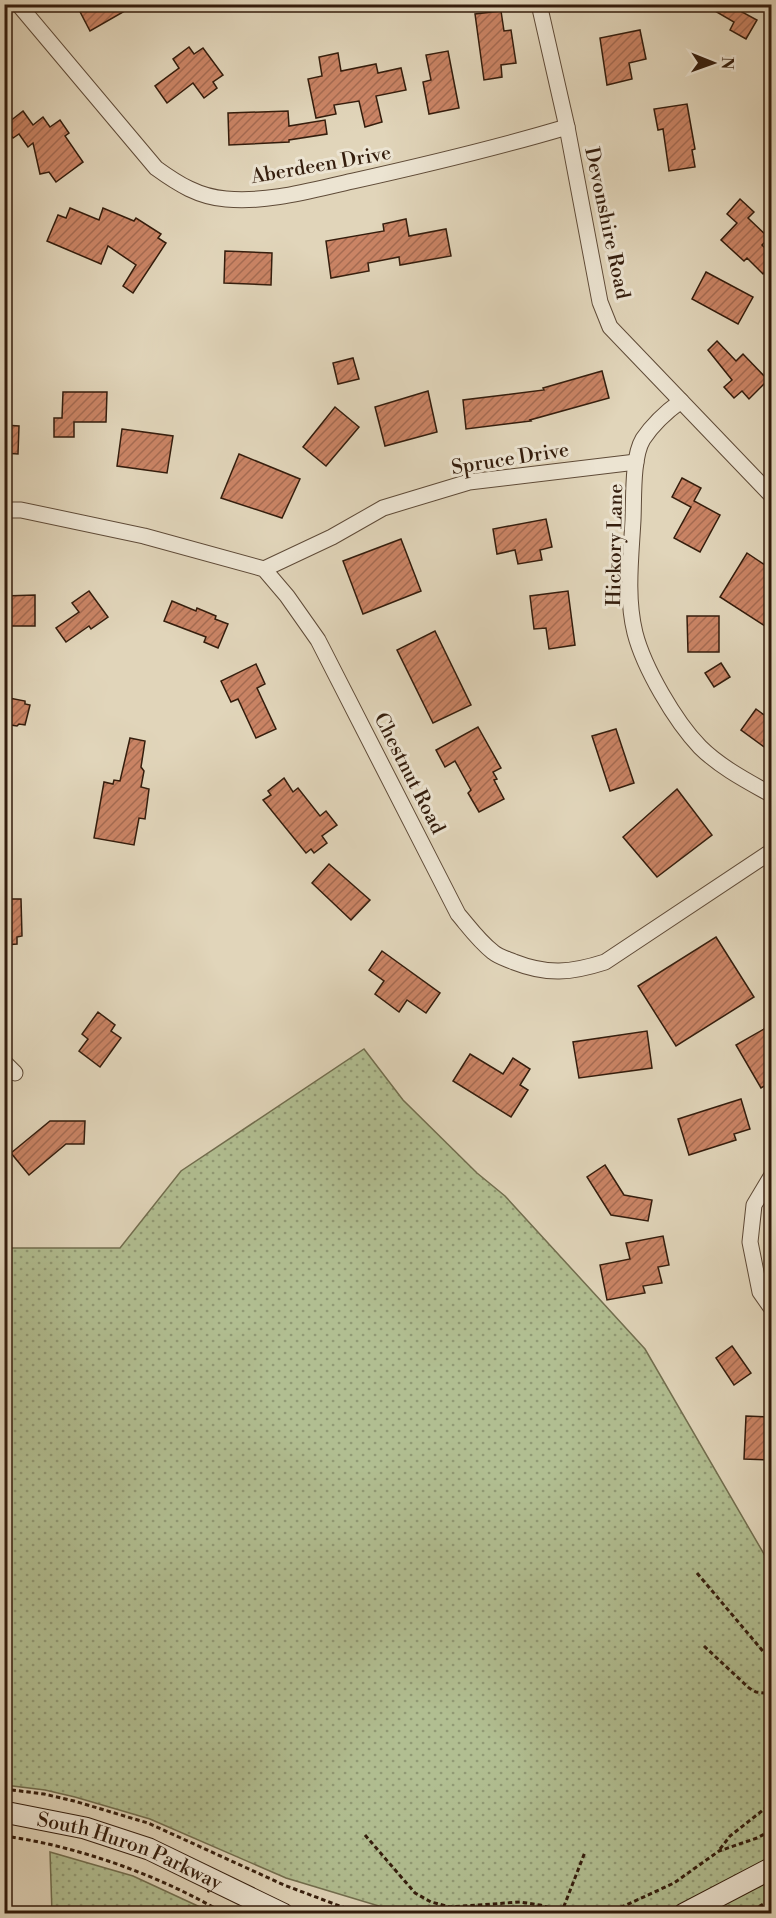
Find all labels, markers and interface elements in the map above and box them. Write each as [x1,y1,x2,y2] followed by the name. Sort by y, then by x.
[683,33,743,93] north arrow
[717,57,737,70] text: N
[248,141,393,190] street label: Aberdeen Drive
[578,145,635,302] street label: Devonshire Road
[450,438,571,481] street label: Spruce Drive
[602,483,629,607] street label: Hickory Lane
[367,709,450,839] street label: Chestnut Road
[35,1808,226,1897] street label: South Huron Parkway

